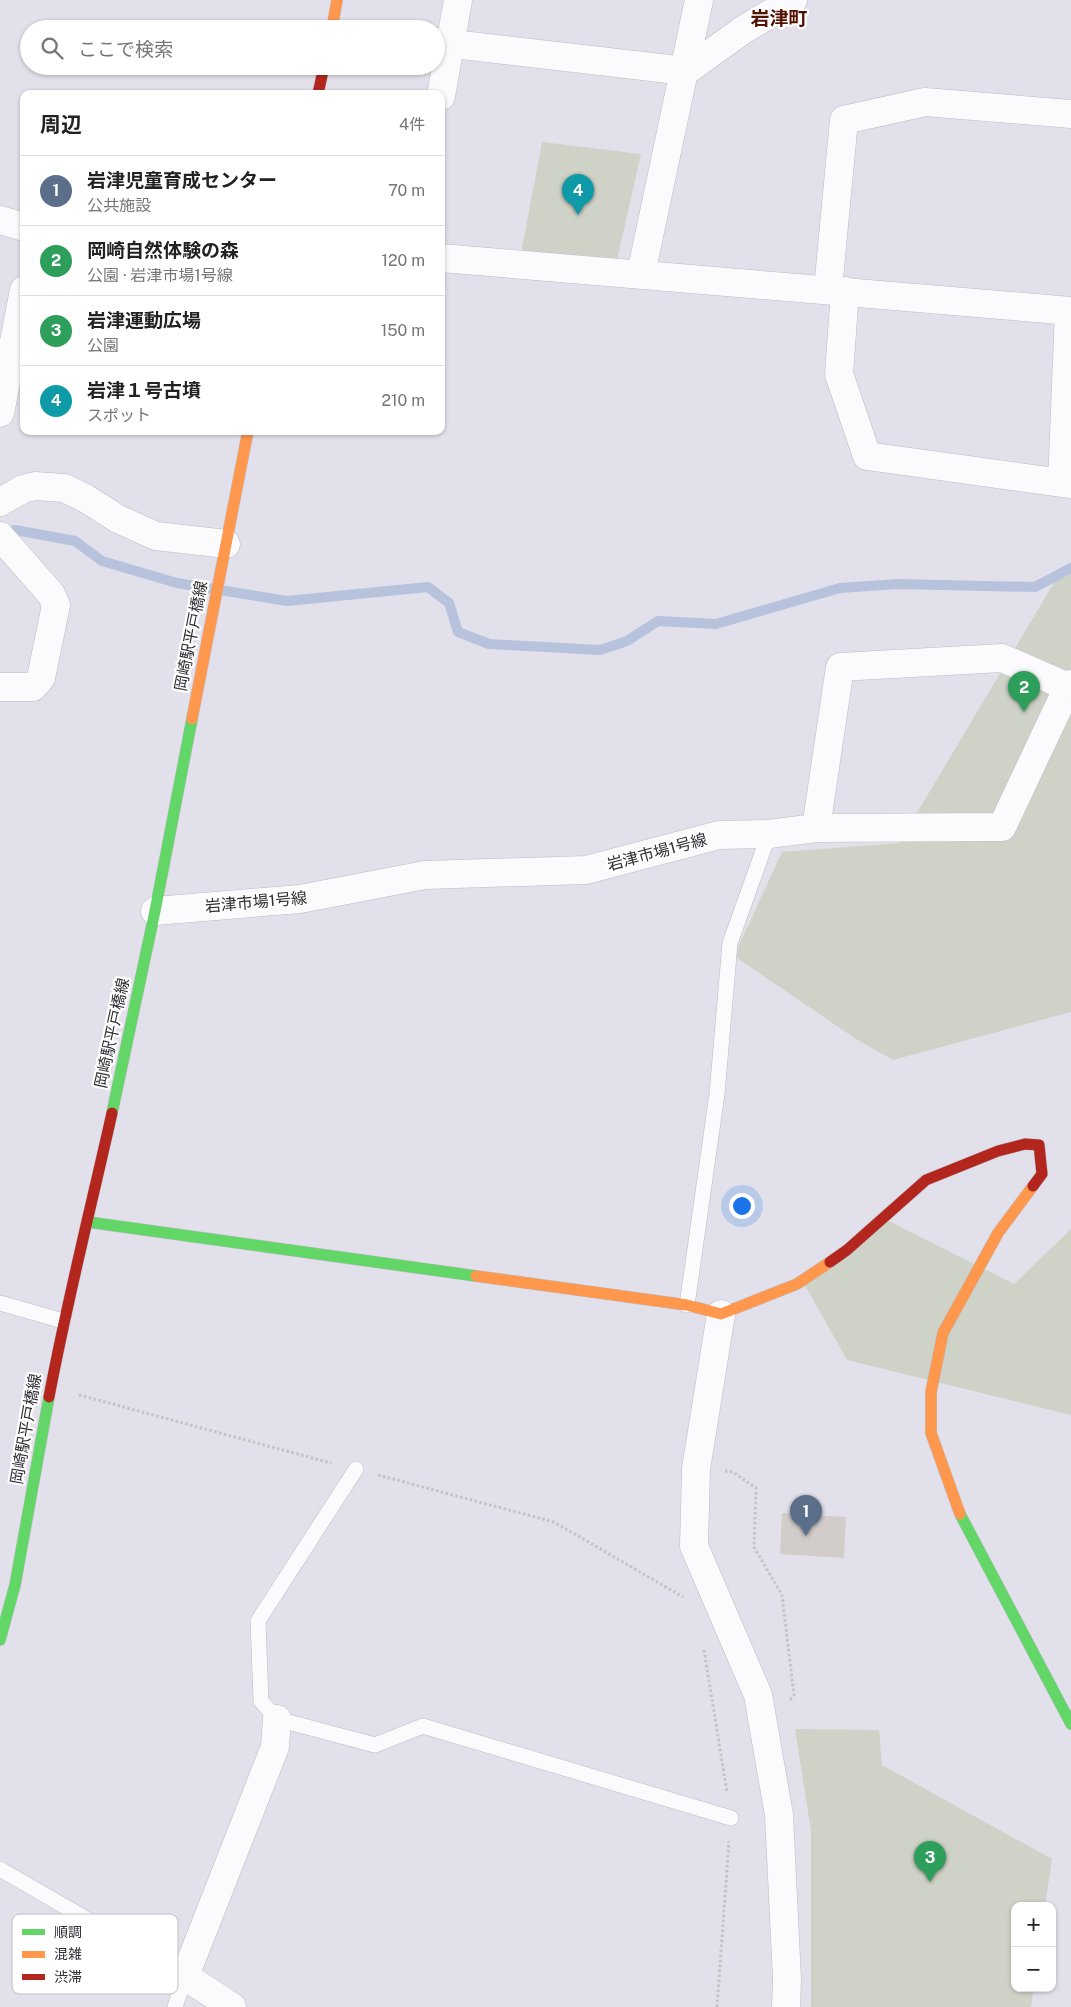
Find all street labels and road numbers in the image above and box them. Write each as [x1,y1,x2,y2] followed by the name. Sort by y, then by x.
[171,579,211,693] street label: 岡崎駅平戸橋線
[605,830,709,874] street label: 岩津市場1号線
[204,888,308,916] street label: 岩津市場1号線
[91,976,133,1090] street label: 岡崎駅平戸橋線
[7,1372,45,1486] street label: 岡崎駅平戸橋線

